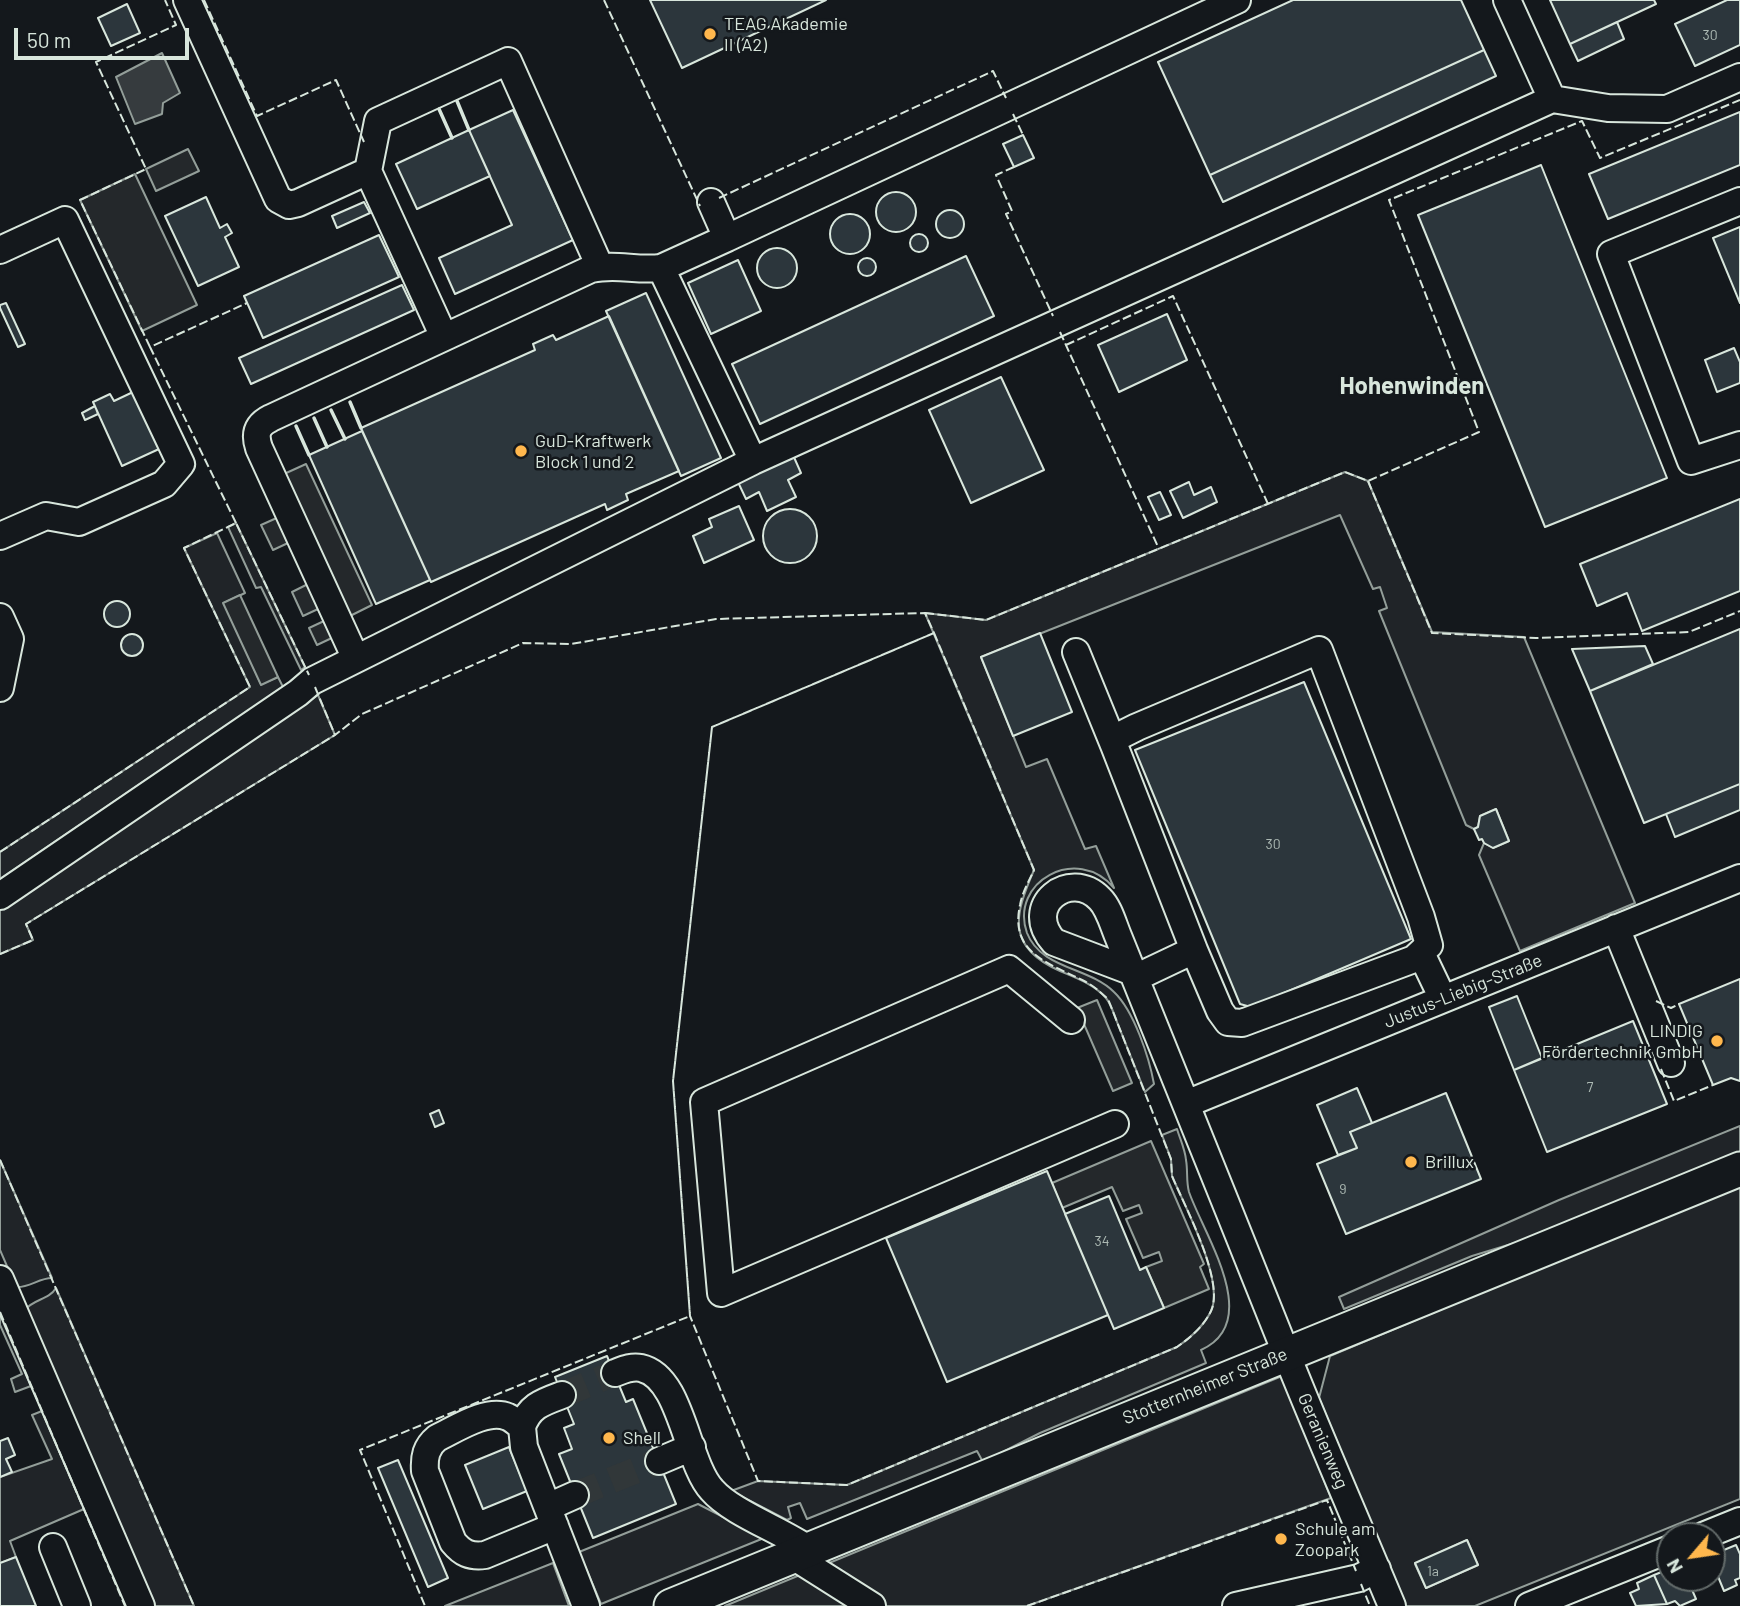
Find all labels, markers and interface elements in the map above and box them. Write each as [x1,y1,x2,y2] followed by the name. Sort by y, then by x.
[724,13,848,56] place label: TEAG Akademie II (A2)
[18,14,192,58] scale bar
[702,26,718,42] marker: TEAG Akademie II (A2)
[27,27,71,52] text: 50 m
[1702,27,1718,43] house number: 30
[1340,372,1484,400] district label: Hohenwinden
[535,430,651,472] place label: GuD-Kraftwerk Block 1 und 2
[513,443,529,459] marker: GuD-Kraftwerk Block 1 und 2
[1265,836,1281,852] house number: 30
[1381,949,1545,1033] street label: Justus-Liebig-Straße
[1542,1020,1703,1062] place label: LINDIG Fördertechnik GmbH
[1709,1033,1725,1049] marker: LINDIG Fördertechnik GmbH
[1587,1079,1593,1095] house number: 7
[1425,1151,1474,1173] place label: Brillux
[1403,1154,1419,1170] marker: Brillux
[1339,1181,1347,1197] house number: 9
[1095,1233,1109,1249] house number: 34
[1119,1343,1291,1429] street label: Stotternheimer Straße
[1293,1390,1353,1492] street label: Geranienweg
[623,1427,661,1449] place label: Shell
[601,1430,617,1446] marker: Shell
[1295,1518,1376,1560] place label: Schule am Zoopark
[1656,1522,1726,1592] north arrow
[1273,1531,1289,1547] marker: Schule am Zoopark
[1661,1555,1687,1578] text: N
[1427,1563,1439,1579] house number: 1a

